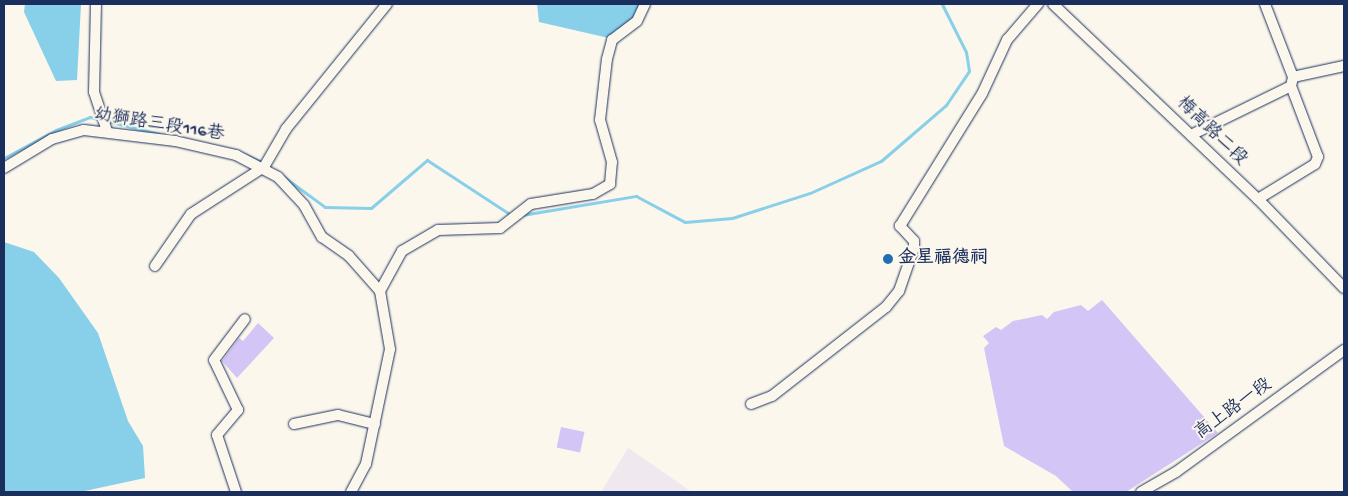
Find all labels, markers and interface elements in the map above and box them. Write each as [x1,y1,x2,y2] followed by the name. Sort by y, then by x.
[1171,93,1251,171] street label: 梅高路二段
[92,105,226,147] street label: 幼獅路三段116巷
[898,248,988,270] place label: 金星福德祠
[882,253,894,265] marker: 金星福德祠
[1191,375,1277,445] street label: 高上路一段

